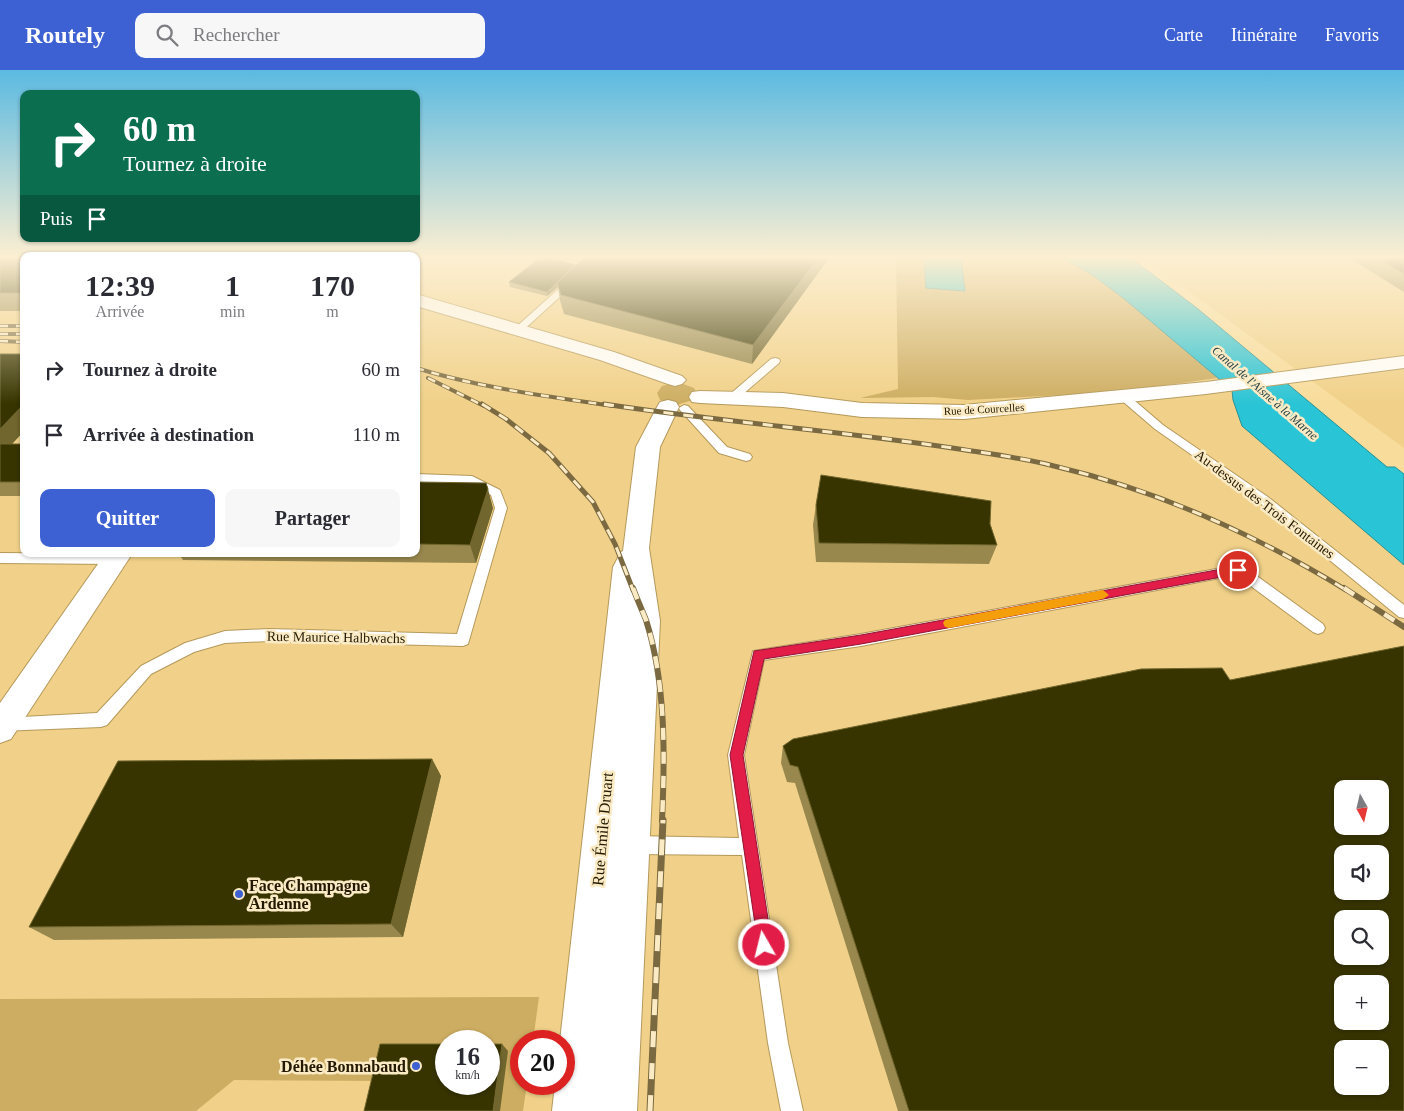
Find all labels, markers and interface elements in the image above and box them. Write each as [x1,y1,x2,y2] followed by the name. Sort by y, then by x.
[135,13,485,58] search box
[153,21,181,49] icon: search
[25,22,105,48] text: Routely
[193,24,280,45] text: Rechercher
[1164,25,1203,45] text: Carte
[1231,25,1297,45] text: Itinéraire
[1325,25,1379,45] text: Favoris
[40,110,105,175] icon: right
[123,110,196,149] text: 60 m
[123,151,267,176] text: Tournez à droite
[83,205,111,233] icon: arrive
[40,208,73,229] text: Puis
[85,269,155,302] text: 12:39
[225,269,240,302] text: 1
[310,269,355,302] text: 170
[96,303,144,320] text: Arrivée
[220,303,245,320] text: min
[326,303,339,320] text: m
[1209,343,1321,443] water label: Canal de l'Aisne à la Marne
[40,356,68,384] icon: right
[83,359,217,380] text: Tournez à droite
[361,359,400,380] text: 60 m
[943,401,1025,417] street label: Rue de Courcelles
[40,421,68,449] icon: arrive
[83,424,254,445] text: Arrivée à destination
[353,424,400,445] text: 110 m
[1192,447,1337,562] street label: Au-dessus des Trois Fontaines
[40,489,215,547] button: Quitter
[225,489,400,547] button: Partager
[1217,549,1259,591] pin
[1224,556,1252,584] icon: arrive
[267,629,405,646] street label: Rue Maurice Halbwachs
[588,771,616,886] street label: Rue Émile Druart
[1334,780,1389,835] north arrow
[1334,780,1389,1095] map controls
[1334,845,1389,900] button: sound
[249,877,368,912] place label: Face Champagne Ardenne
[233,888,245,900] marker: Face Champagne Ardenne
[1334,910,1389,965] button: search
[737,918,789,970] position arrow
[1334,975,1389,1030] button: +
[510,1030,575,1095] speed limit sign: 20
[1334,1040,1389,1095] button: −
[455,1043,480,1070] text: 16
[281,1058,406,1075] place label: Déhée Bonnabaud
[410,1060,422,1072] marker: Déhée Bonnabaud
[455,1068,480,1082] text: km/h

